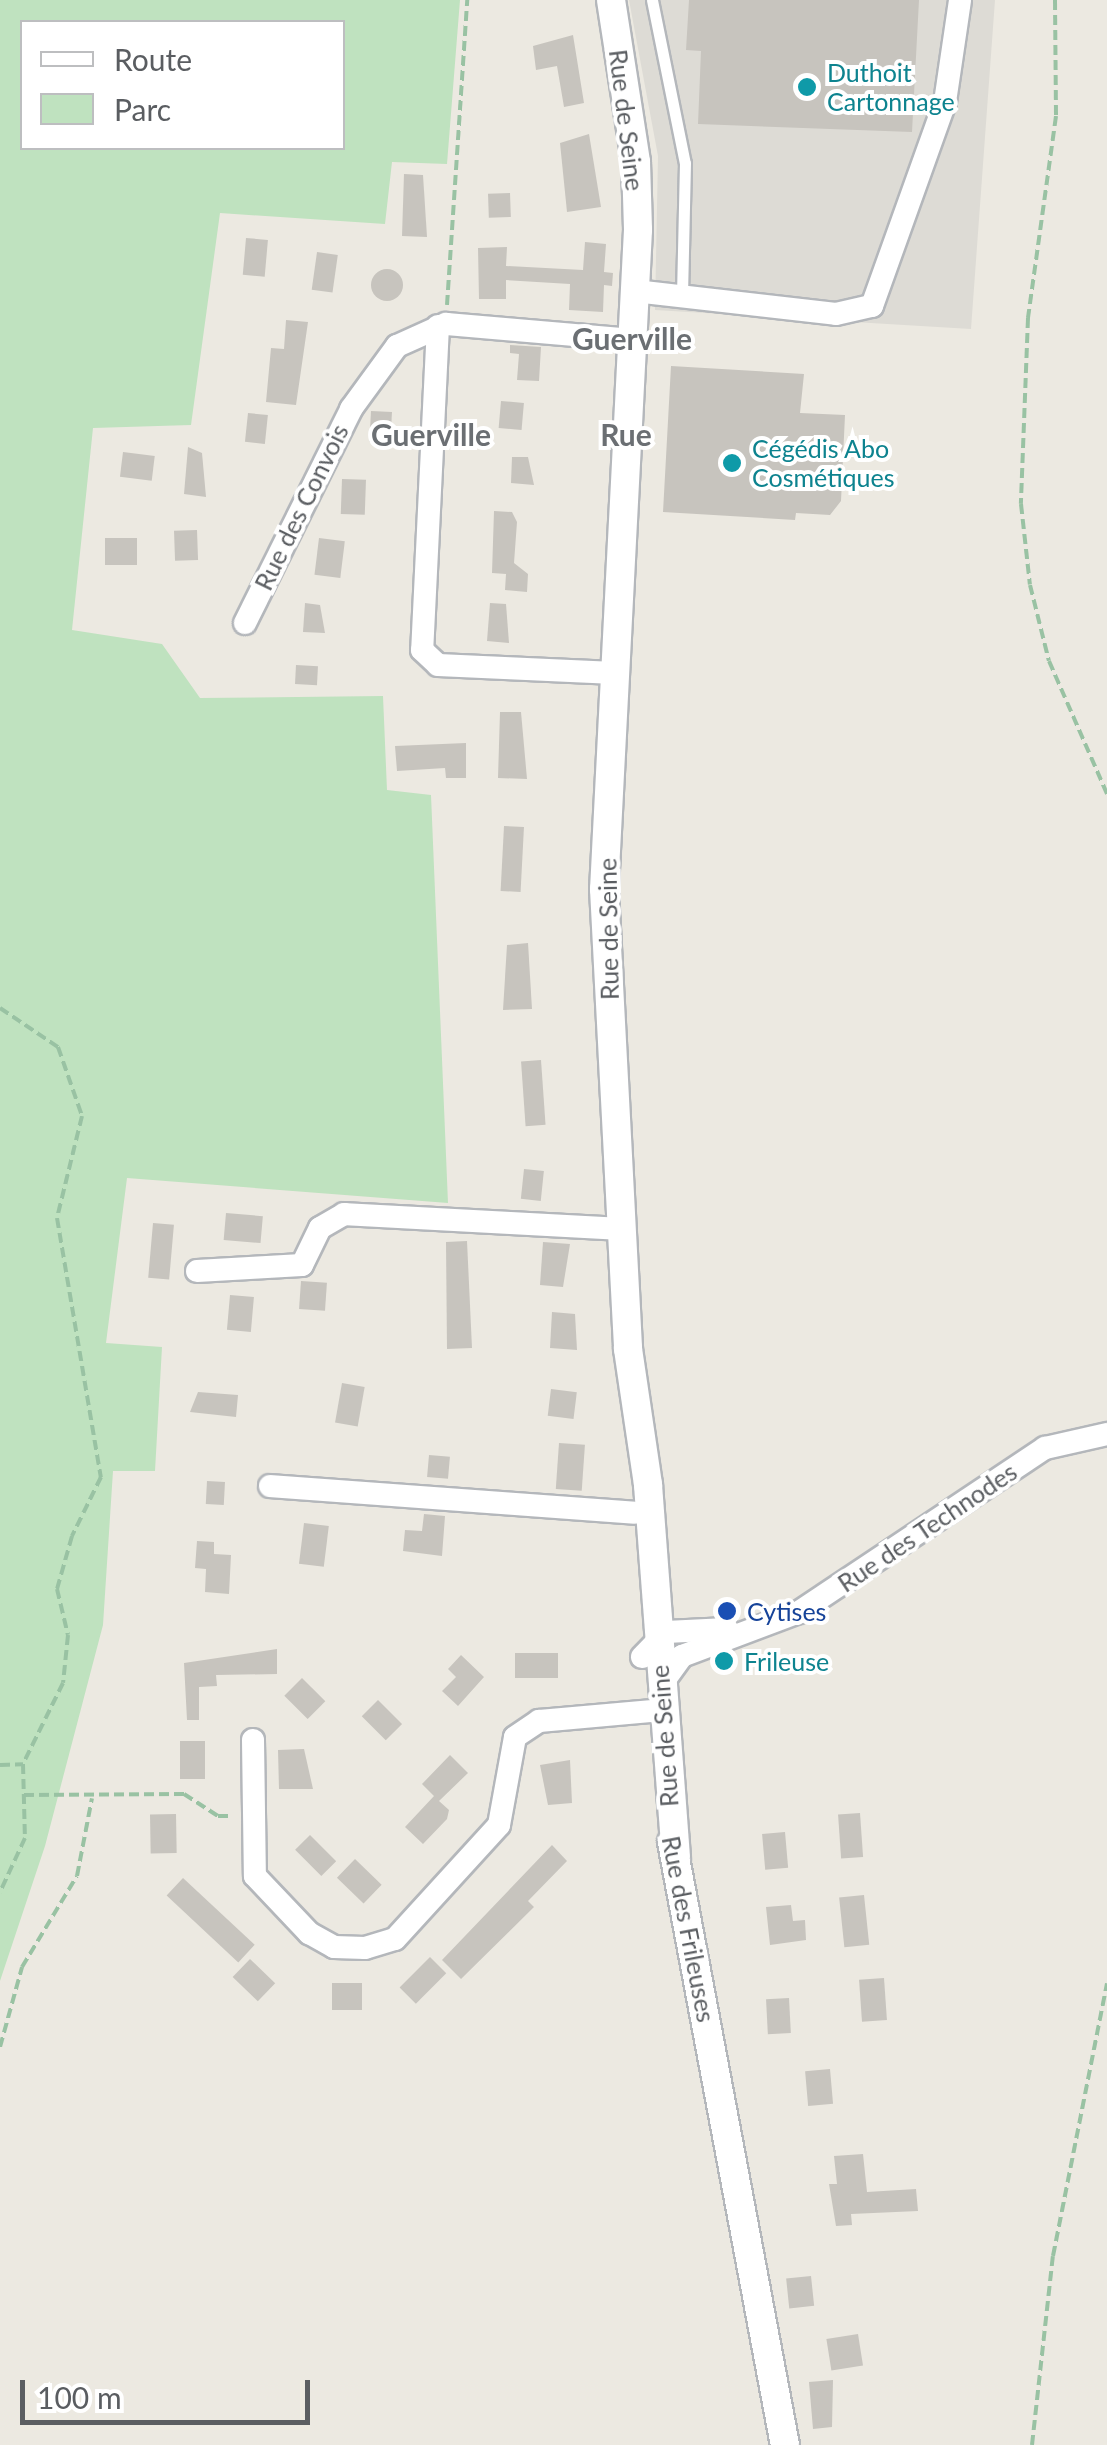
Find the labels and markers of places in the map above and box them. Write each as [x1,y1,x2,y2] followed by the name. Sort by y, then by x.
[827,58,955,117] place label: Duthoit Cartonnage
[796,76,818,98] marker: Duthoit Cartonnage
[752,434,894,493] place label: Cégédis Abo Cosmétiques
[721,452,743,474] marker: Cégédis Abo Cosmétiques
[747,1596,826,1626] place label: Cytises
[716,1600,738,1622] marker: Cytises
[744,1646,829,1676] place label: Frileuse
[713,1650,735,1672] marker: Frileuse

